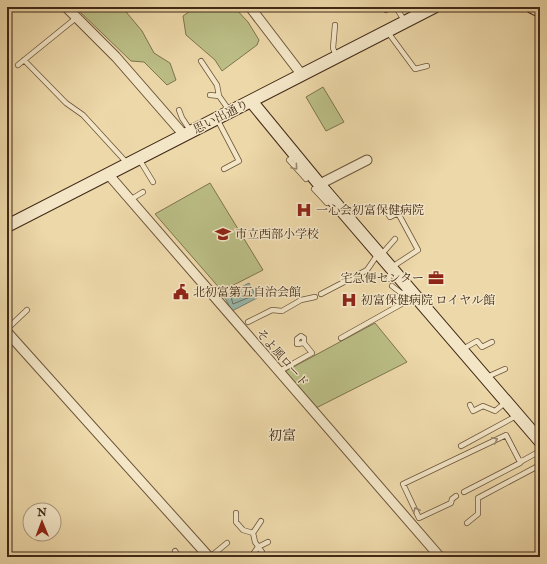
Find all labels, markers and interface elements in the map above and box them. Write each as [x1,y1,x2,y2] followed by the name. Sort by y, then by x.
[191,97,251,137] street label: 思い出通り
[291,162,298,169] one-way arrow
[295,201,313,219] hospital icon: 一心会初富保健病院
[316,203,424,218] place label: 一心会初富保健病院
[214,225,232,243] school or university icon: 市立西部小学校
[235,227,319,242] place label: 市立西部小学校
[427,269,445,287] office icon: 宅急便センター
[340,271,424,286] place label: 宅急便センター
[172,283,190,301] public building icon: 北初富第五自治会館
[193,285,301,300] place label: 北初富第五自治会館
[340,291,358,309] hospital icon: 初富保健病院 ロイヤル館
[361,293,495,308] place label: 初富保健病院 ロイヤル館
[253,326,311,390] street label: そよ風ロード
[268,427,296,445] district label: 初富
[490,438,498,445] one-way arrow
[22,502,62,542] north arrow
[36,506,47,520] text: N
[412,507,420,514] one-way arrow

